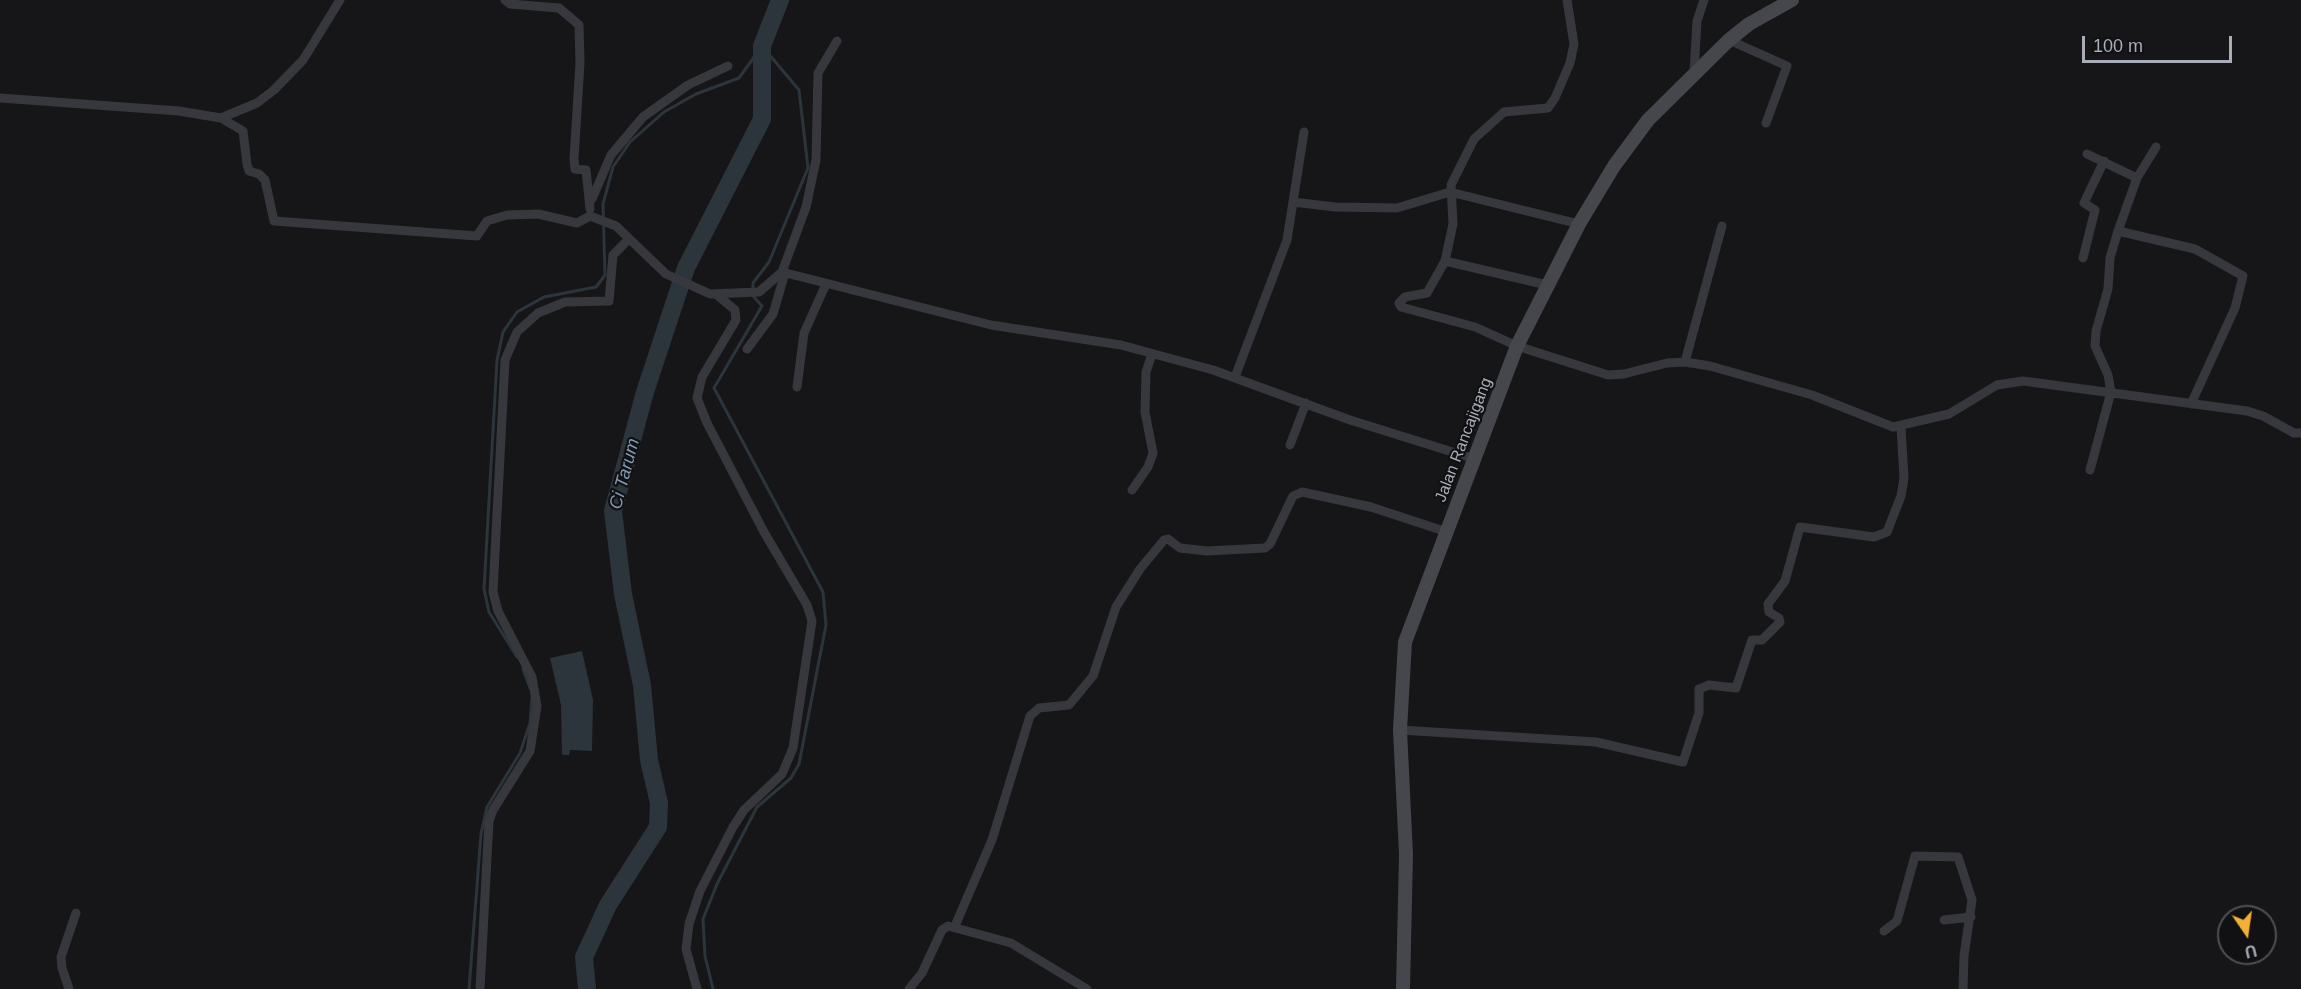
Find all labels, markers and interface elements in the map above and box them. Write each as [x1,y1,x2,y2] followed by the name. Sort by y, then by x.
[2085,24,2235,62] scale bar
[2093,36,2143,56] text: 100 m
[1431,375,1497,505] street label: Jalan Rancajigang
[605,436,645,512] water label: Ci Tarum
[2217,905,2277,965] north arrow
[2243,941,2258,961] text: U

